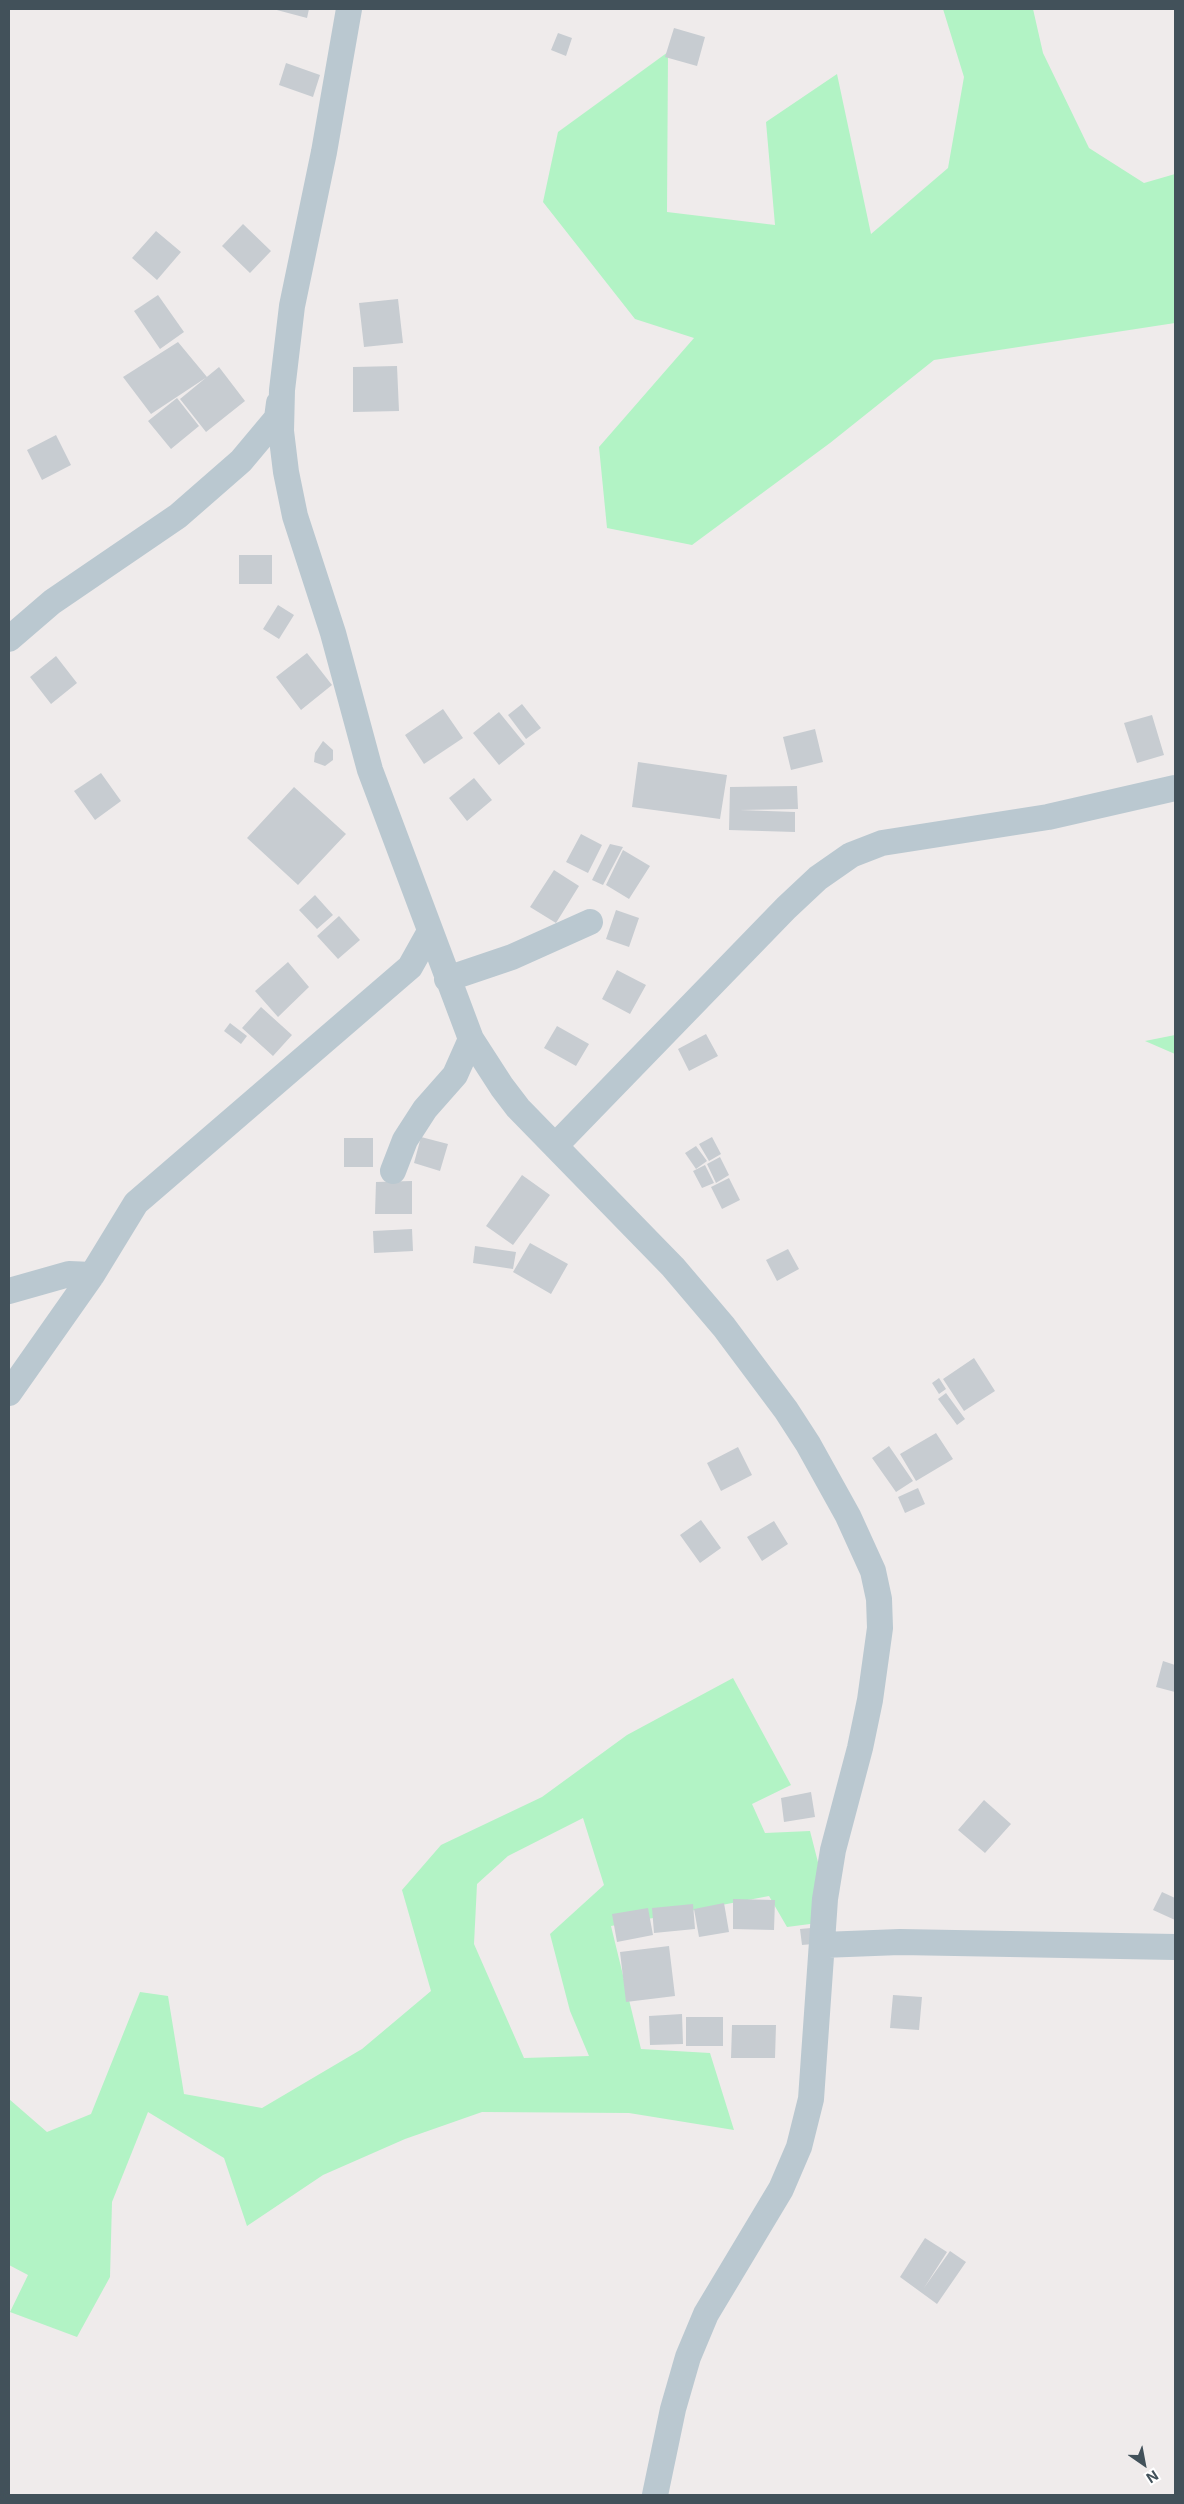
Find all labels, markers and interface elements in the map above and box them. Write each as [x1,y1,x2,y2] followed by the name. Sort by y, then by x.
[1119,2439,1169,2489] north arrow
[1143,2467,1162,2487] text: N

